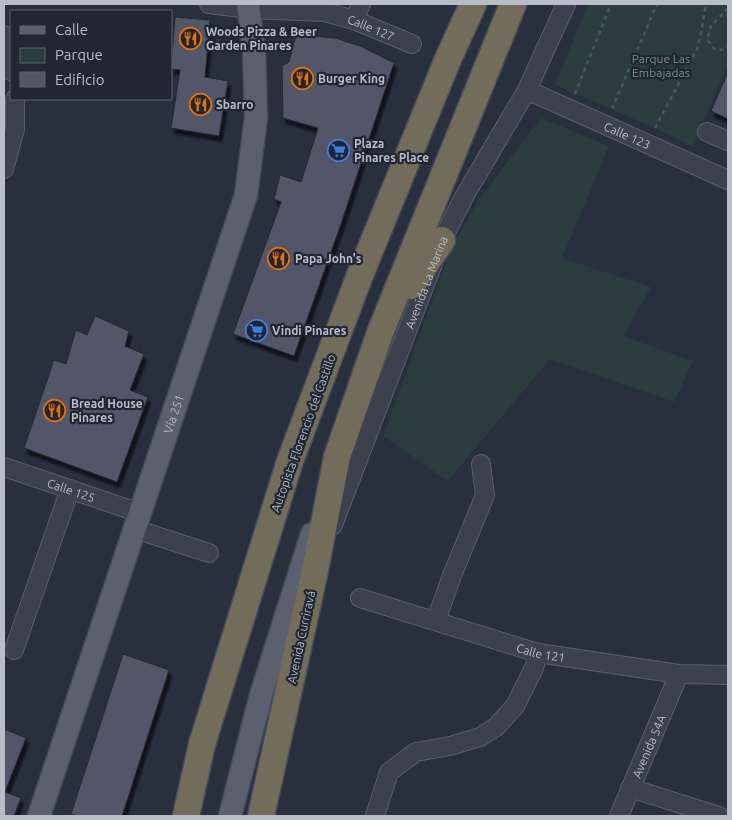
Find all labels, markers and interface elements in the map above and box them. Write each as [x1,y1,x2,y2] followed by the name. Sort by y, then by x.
[10,10,172,100] legend
[346,12,397,43] street label: Calle 127
[55,21,88,38] text: Calle
[206,25,317,52] place label: Woods Pizza & Beer Garden Pinares
[178,26,202,50] restaurant icon: Woods Pizza & Beer Garden Pinares
[55,46,103,63] text: Parque
[632,52,690,79] park label: Parque Las Embajadas
[290,66,314,90] restaurant icon: Burger King
[55,71,104,88] text: Edificio
[318,72,385,85] place label: Burger King
[188,92,212,116] restaurant icon: Sbarro
[216,98,254,111] place label: Sbarro
[602,119,653,151] street label: Calle 123
[354,137,429,164] place label: Plaza Pinares Place
[326,138,350,162] supermarket icon: Plaza Pinares Place
[402,234,450,330] street label: Avenida La Marina
[267,246,291,270] restaurant icon: Papa John's
[295,252,362,265] place label: Papa John's
[244,318,268,342] supermarket icon: Vindi Pinares
[272,324,347,337] place label: Vindi Pinares
[268,352,338,514] street label: Autopista Florencio del Castillo
[161,393,186,435] street label: Vía 251
[71,397,143,424] place label: Bread House Pinares
[43,398,67,422] restaurant icon: Bread House Pinares
[46,476,97,504] street label: Calle 125
[285,589,317,685] street label: Avenida Curriravá
[515,640,566,663] street label: Calle 121
[630,712,668,779] street label: Avenida 54A

